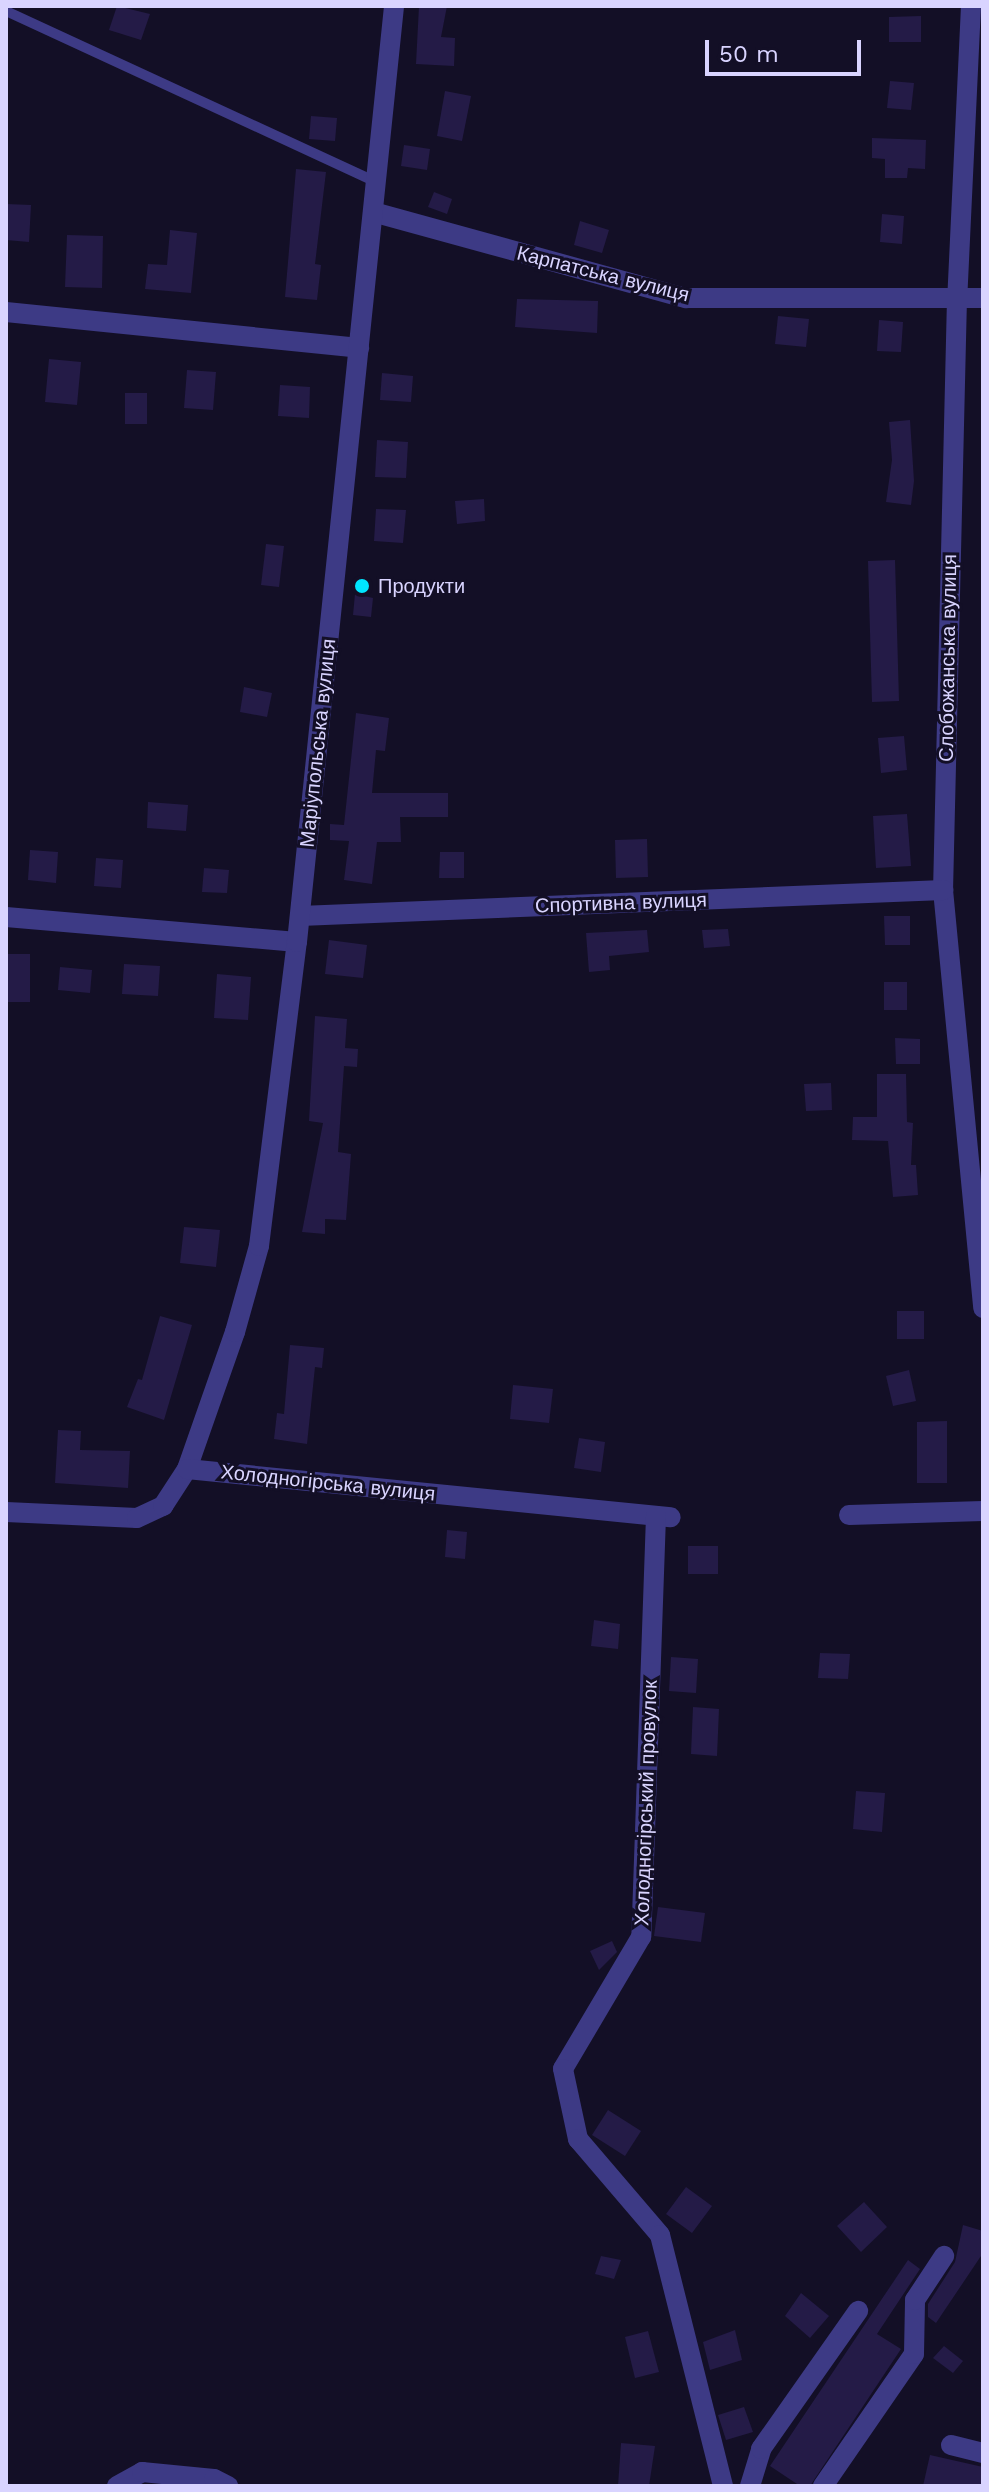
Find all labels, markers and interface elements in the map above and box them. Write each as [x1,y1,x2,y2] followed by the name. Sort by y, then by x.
[709,24,865,74] scale bar
[719,40,779,68] text: 50 m
[514,241,692,307] street label: Карпатська вулиця
[934,554,962,762] street label: Слобожанська вулиця
[378,574,465,598] place label: Продукти
[353,577,371,595] marker: Продукти
[295,638,341,848] street label: Маріупольська вулиця
[535,888,707,918] street label: Спортивна вулиця
[220,1460,436,1506] street label: Холодногірська вулиця
[630,1680,662,1926] street label: Холодногірський провулок

